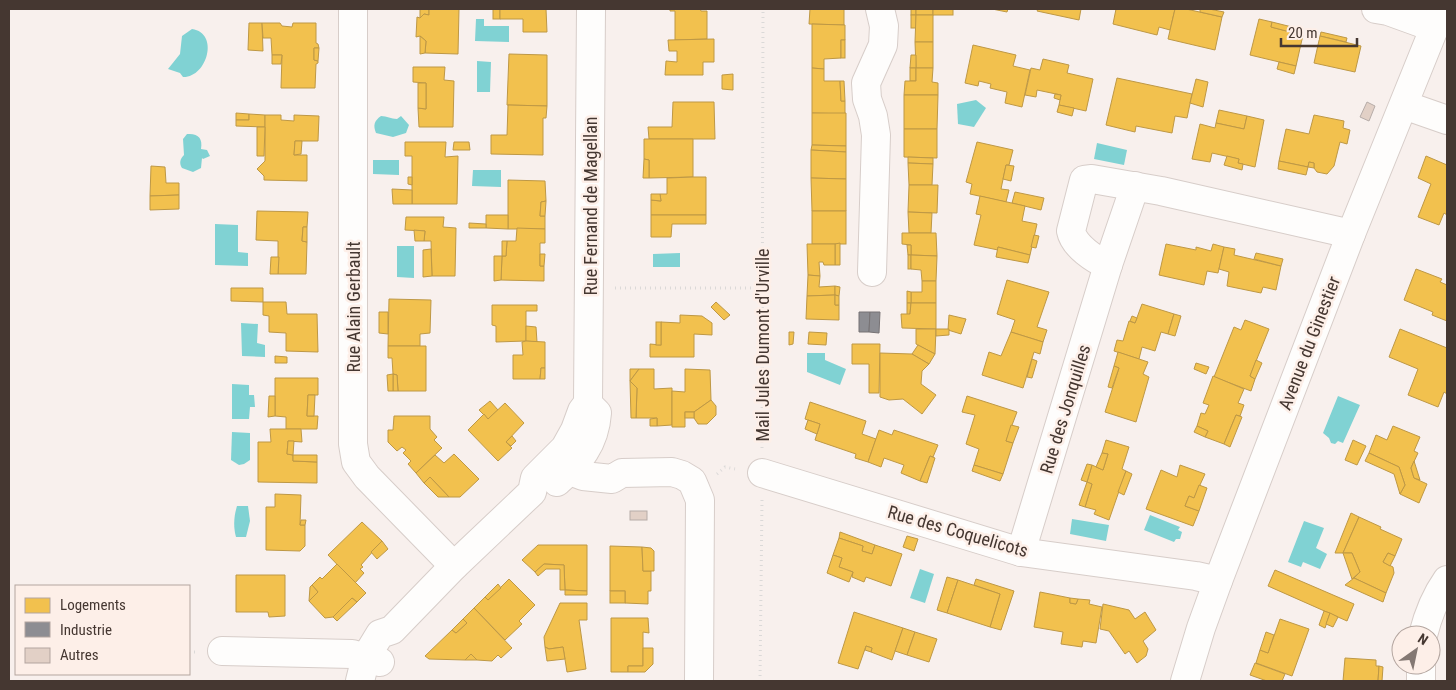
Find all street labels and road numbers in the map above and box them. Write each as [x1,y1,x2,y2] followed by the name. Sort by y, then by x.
[580,117,601,295] street label: Rue Fernand de Magellan
[343,241,364,373] street label: Rue Alain Gerbault
[752,248,773,442] street label: Mail Jules Dumont d'Urville
[1274,273,1344,413] street label: Avenue du Ginestier
[1035,342,1095,476] street label: Rue des Jonquilles
[885,501,1031,561] street label: Rue des Coquelicots

